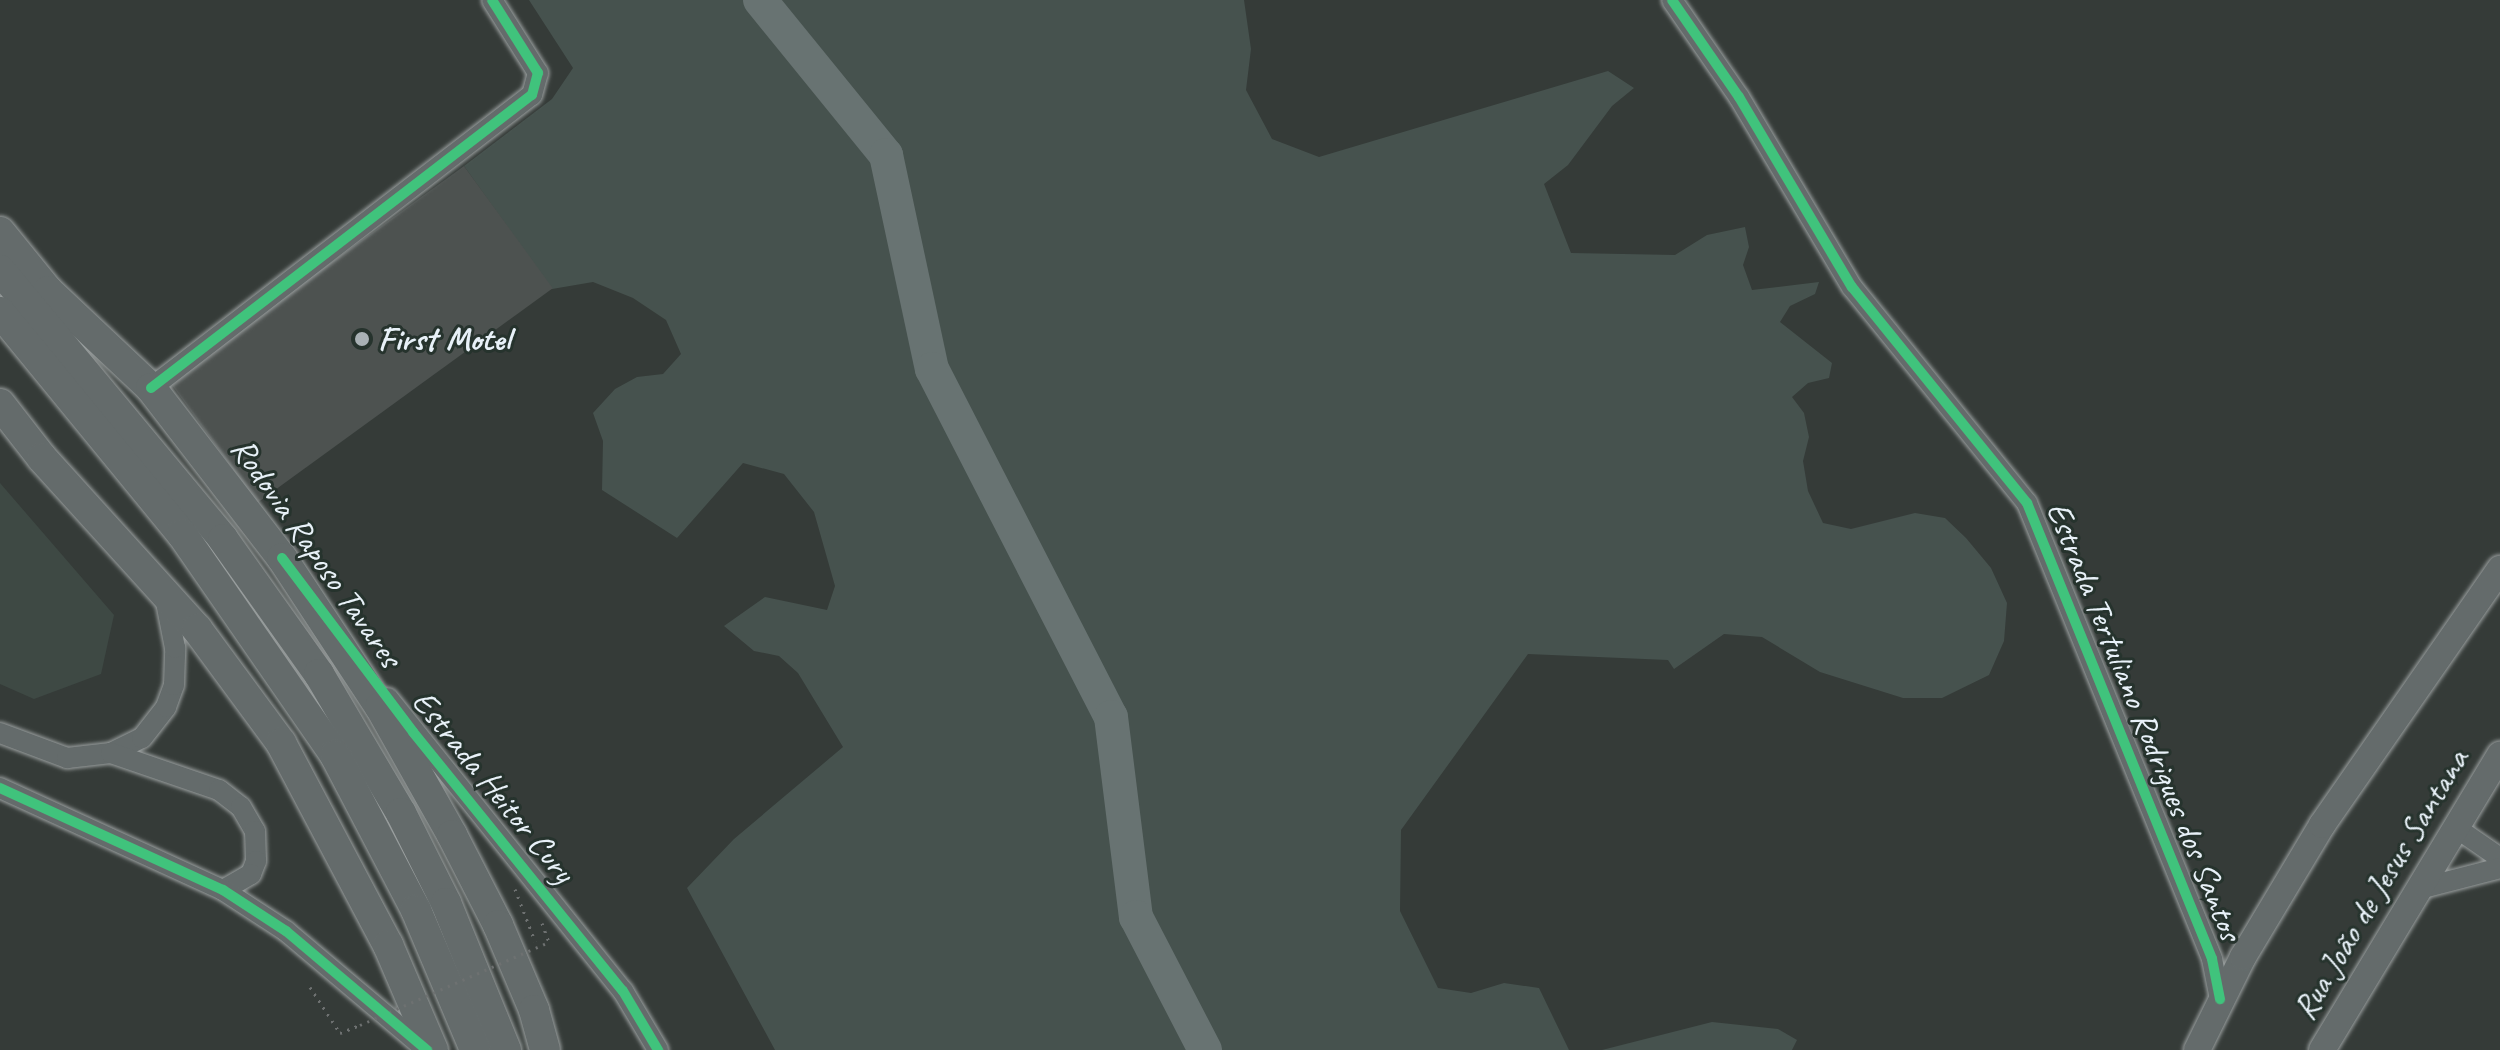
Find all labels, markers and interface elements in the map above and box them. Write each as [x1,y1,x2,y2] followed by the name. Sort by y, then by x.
[378,319,510,359] place label: First Motel
[353,330,371,348] marker: First Motel
[222,429,412,675] street label: Rodovia Raposo Tavares
[2038,496,2252,946] street label: Estrada Tertuliano Rodrigues dos Santos
[404,682,584,890] street label: Estrada Heitor Cury
[2283,742,2477,1026] street label: Rua João de Jesus Santana

